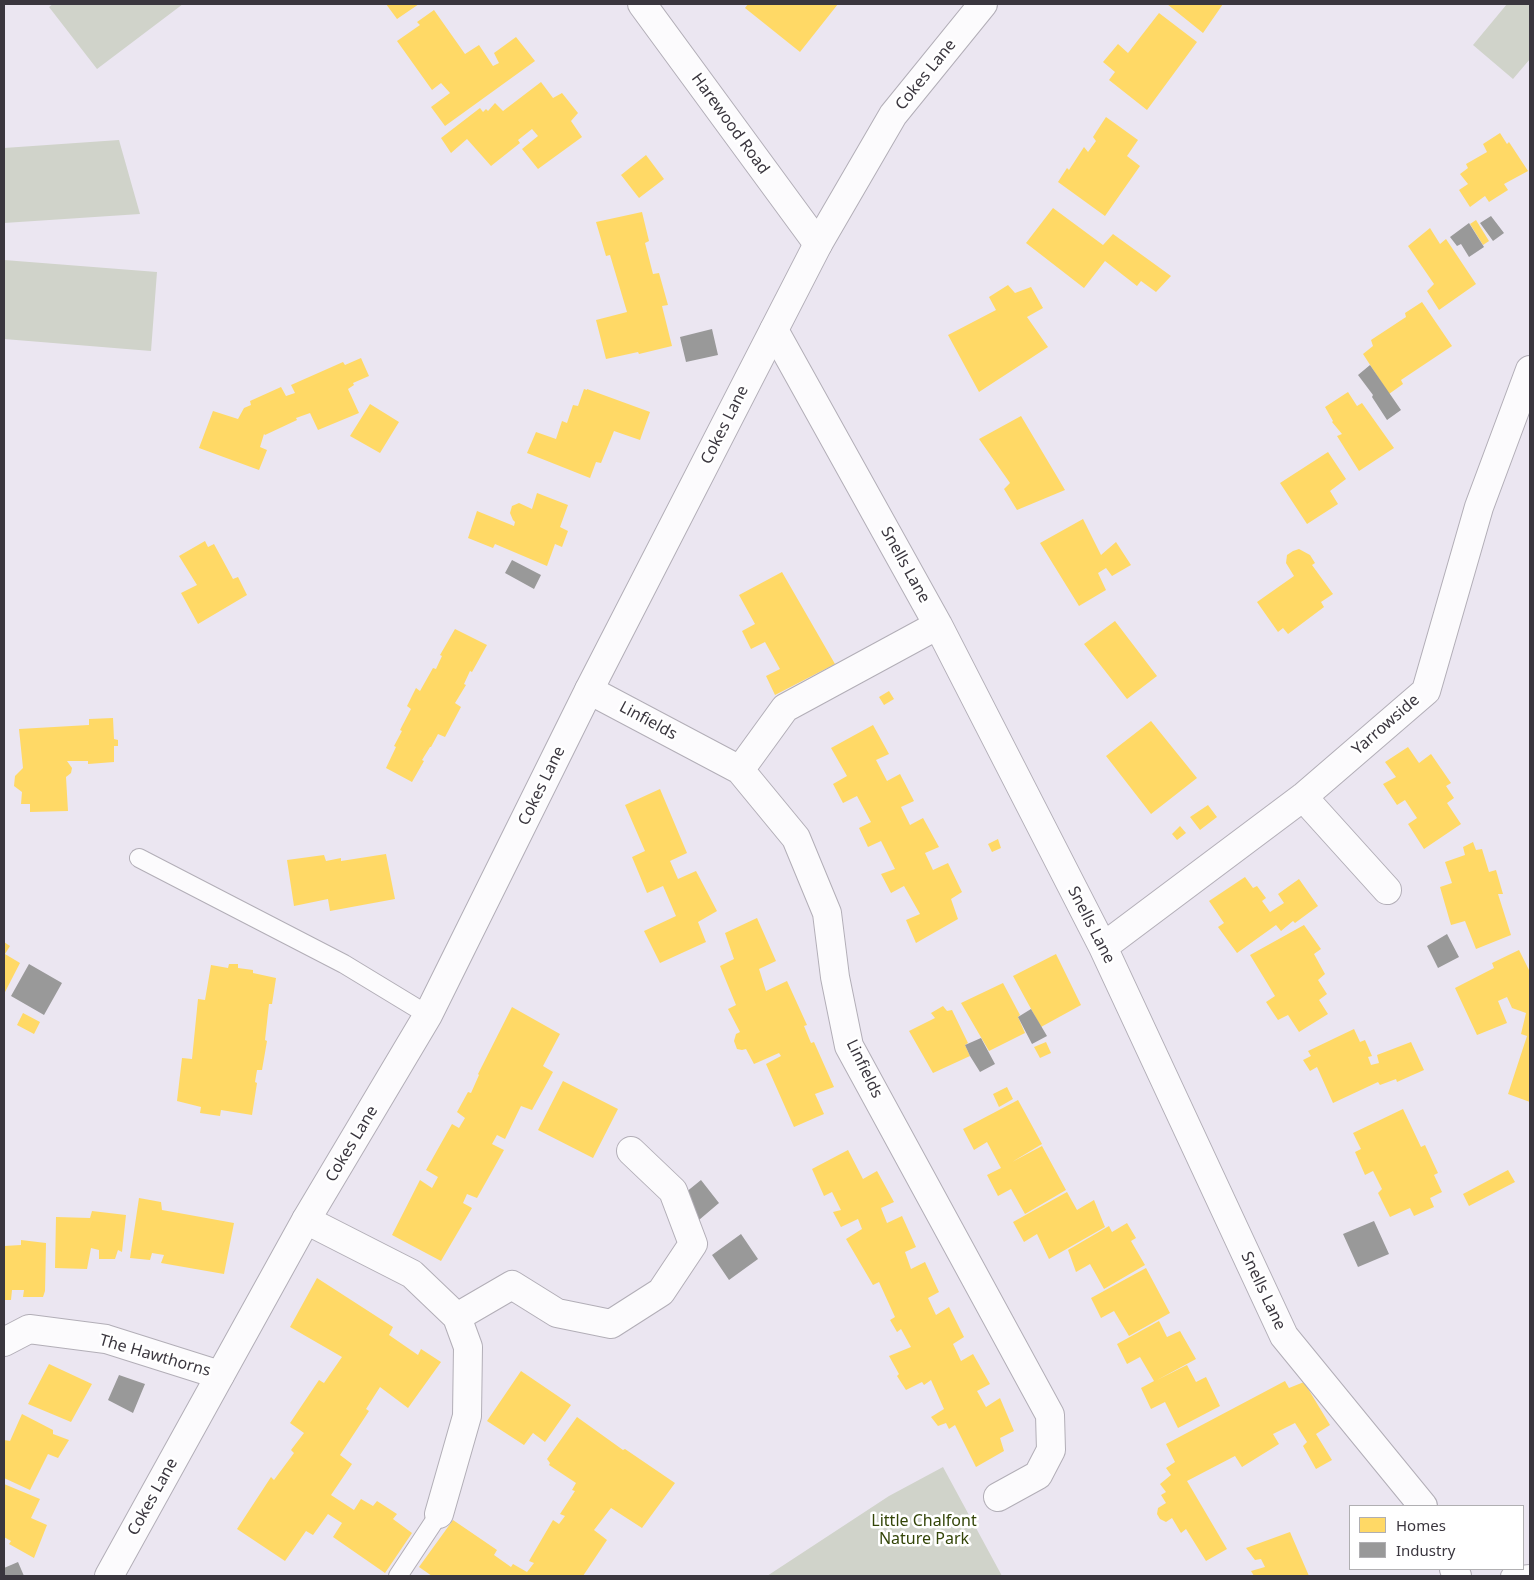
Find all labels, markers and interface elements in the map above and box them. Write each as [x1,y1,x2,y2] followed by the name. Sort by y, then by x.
[892,36,960,114] street label: Cokes Lane
[687,70,773,178] street label: Harewood Road
[697,383,753,467] street label: Cokes Lane
[876,524,934,606] street label: Snells Lane
[1348,691,1424,759] street label: Yarrowside
[616,698,680,744] street label: Linfields
[515,743,569,829] street label: Cokes Lane
[1063,883,1119,967] street label: Snells Lane
[842,1037,886,1101] street label: Linfields
[322,1102,382,1186] street label: Cokes Lane
[1237,1249,1289,1333] street label: Snells Lane
[97,1331,213,1381] street label: The Hawthorns
[124,1455,182,1539] street label: Cokes Lane
[1349,1505,1524,1570] legend
[871,1511,977,1549] park label: Little Chalfont Nature Park
[1396,1515,1446,1535] text: Homes
[1396,1540,1455,1560] text: Industry

